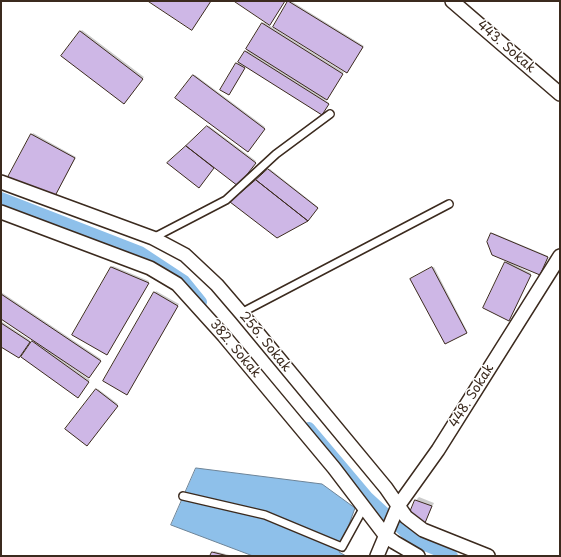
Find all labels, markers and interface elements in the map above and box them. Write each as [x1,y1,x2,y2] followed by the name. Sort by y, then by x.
[474,18,538,76] street label: 443. Sokak
[236,309,294,375] street label: 256. Sokak
[206,317,264,381] street label: 382. Sokak
[446,361,498,431] street label: 448. Sokak

